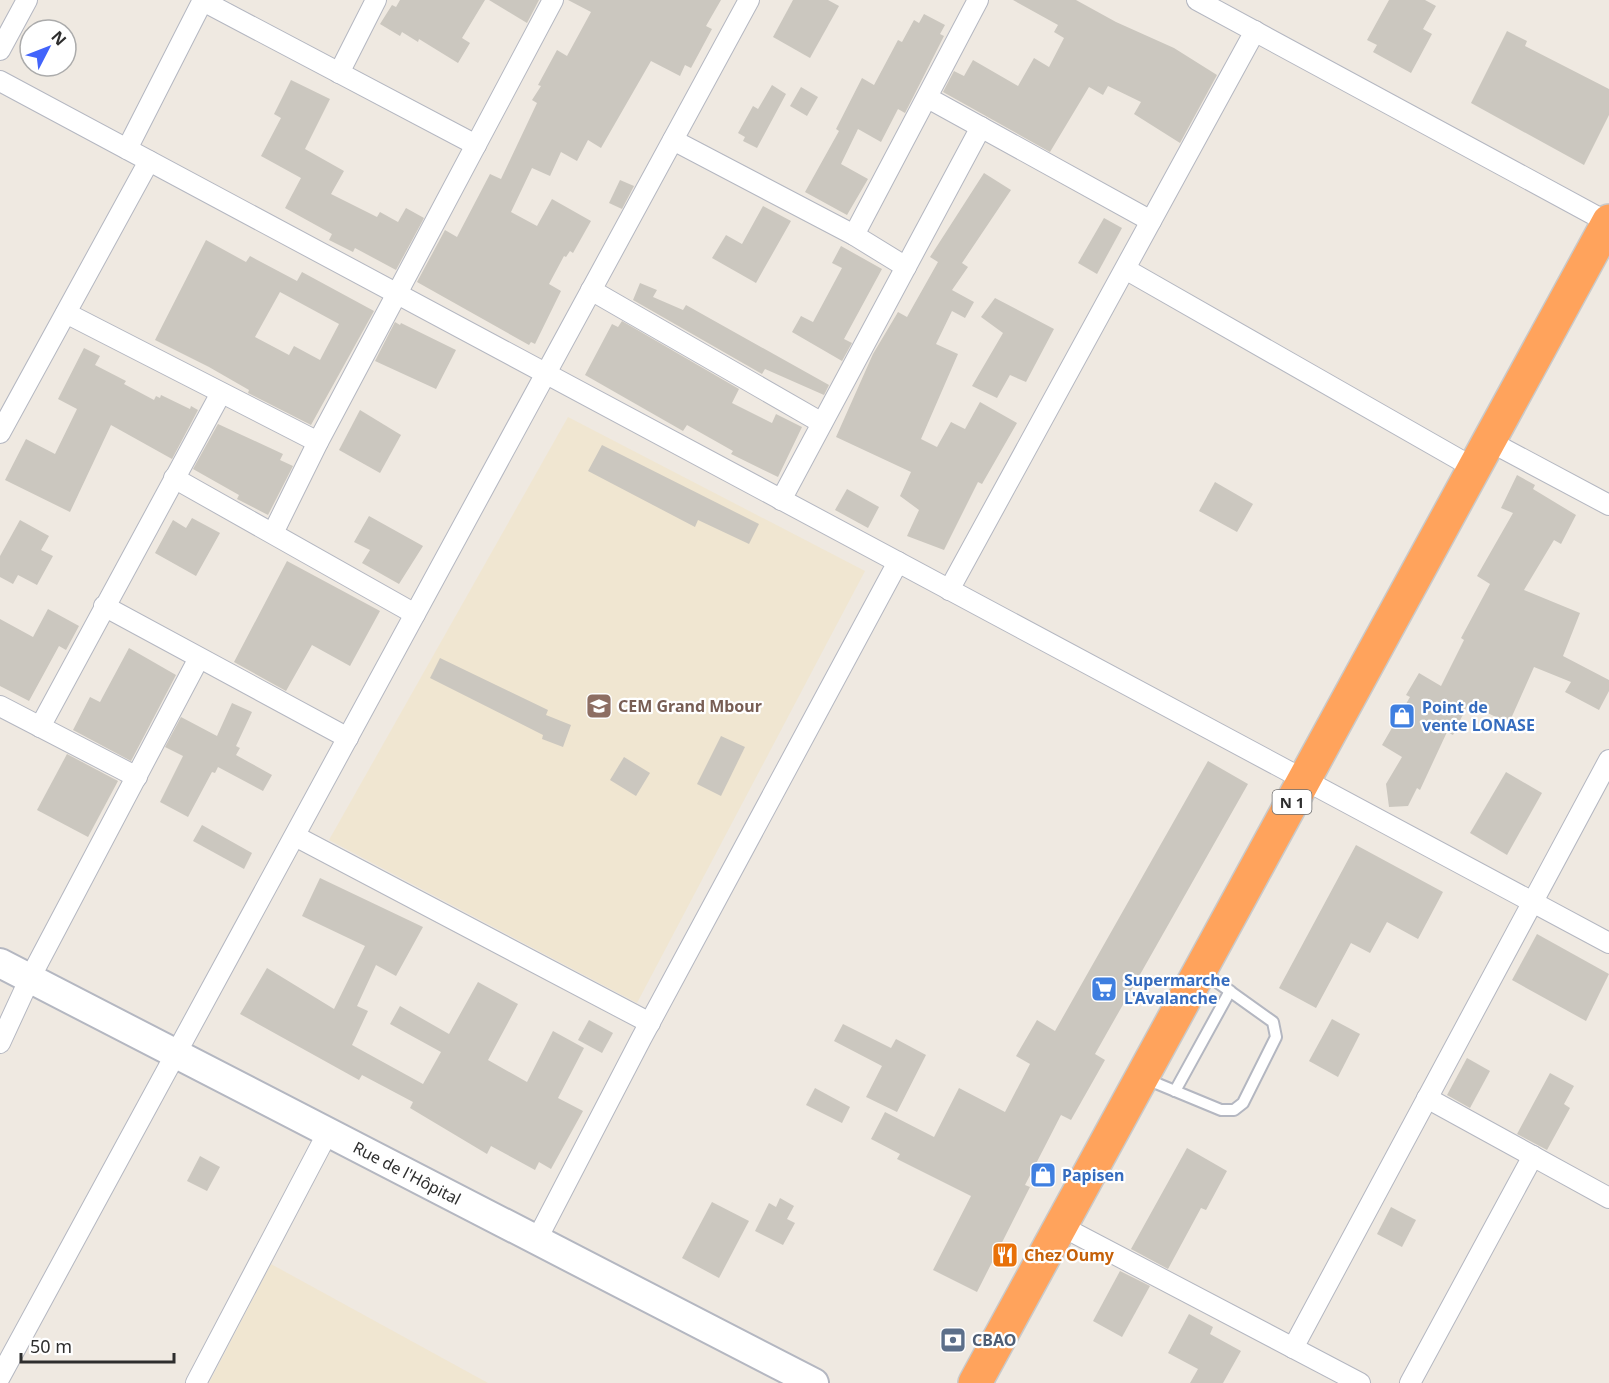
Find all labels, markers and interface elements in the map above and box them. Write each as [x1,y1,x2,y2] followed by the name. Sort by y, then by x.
[18,18,78,78] north arrow
[47,26,72,50] text: N
[584,691,614,721] school or university icon: CEM Grand Mbour
[618,695,762,717] place label: CEM Grand Mbour
[1422,696,1535,736] place label: Point de vente LONASE
[1387,701,1417,731] shop icon: Point de vente LONASE
[1272,790,1312,814] road number: N 1
[1124,969,1230,1009] place label: Supermarche L'Avalanche
[1089,974,1119,1004] supermarket icon: Supermarche L'Avalanche
[349,1136,465,1210] street label: Rue de l'Hôpital
[1028,1160,1058,1190] shop icon: Papisen
[1062,1164,1124,1186] place label: Papisen
[990,1240,1020,1270] restaurant icon: Chez Oumy
[1024,1244,1115,1266] place label: Chez Oumy
[938,1325,968,1355] bank icon: CBAO
[21,1326,174,1364] scale bar
[972,1329,1016,1351] place label: CBAO
[30,1334,72,1358] text: 50 m

